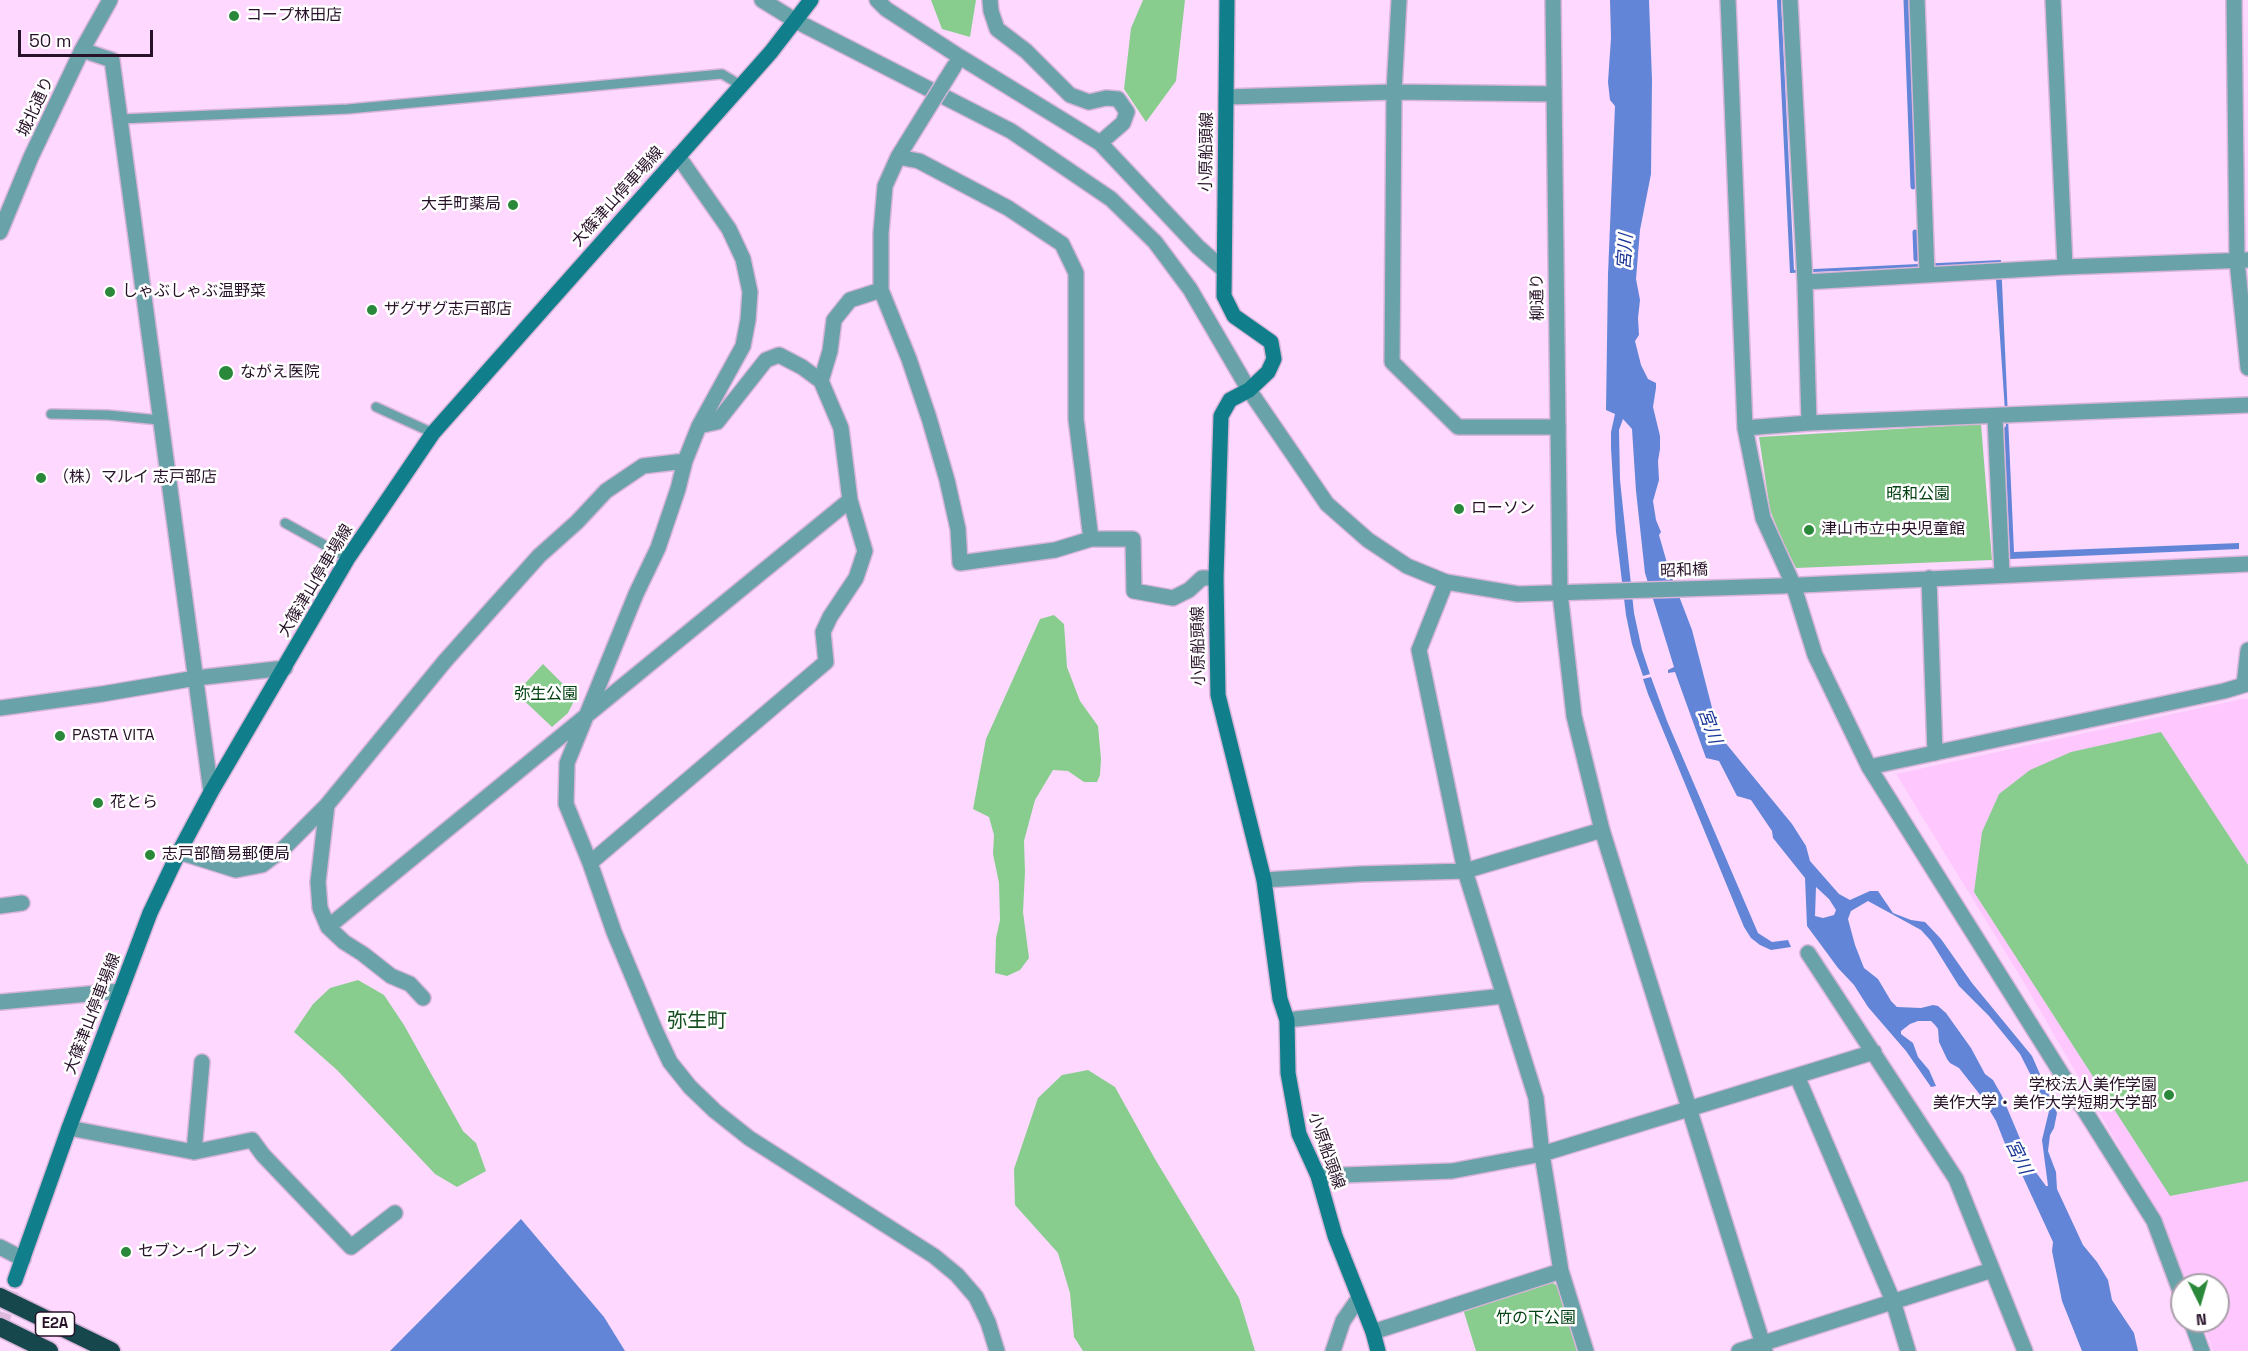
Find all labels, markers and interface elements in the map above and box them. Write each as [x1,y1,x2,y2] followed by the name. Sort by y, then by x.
[246,6,342,26] place label: コープ林田店
[227,9,241,23] marker: コープ林田店
[21,18,156,56] scale bar
[29,29,71,52] text: 50 m
[14,74,58,140] street label: 城北通り
[1197,112,1217,192] street label: 小原船頭線
[568,143,668,251] street label: 大篠津山停車場線
[421,195,501,215] place label: 大手町薬局
[506,198,520,212] marker: 大手町薬局
[1614,233,1638,271] water label: 宮川
[1528,273,1548,321] street label: 柳通り
[122,282,266,302] place label: しゃぶしゃぶ温野菜
[103,285,117,299] marker: しゃぶしゃぶ温野菜
[384,300,512,320] place label: ザグザグ志戸部店
[365,303,379,317] marker: ザグザグ志戸部店
[240,363,320,383] place label: ながえ医院
[217,364,235,382] marker: ながえ医院
[53,468,217,488] place label: （株）マルイ 志戸部店
[34,471,48,485] marker: （株）マルイ 志戸部店
[1886,485,1950,505] park label: 昭和公園
[1471,499,1535,519] place label: ローソン
[1452,502,1466,516] marker: ローソン
[1821,520,1965,540] place label: 津山市立中央児童館
[275,521,357,641] street label: 大篠津山停車場線
[1802,523,1816,537] marker: 津山市立中央児童館
[1660,561,1708,581] street label: 昭和橋
[1189,606,1209,686] street label: 小原船頭線
[514,685,578,705] park label: 弥生公園
[1693,705,1725,747] water label: 宮川
[72,726,155,746] place label: PASTA VITA
[53,729,67,743] marker: PASTA VITA
[110,793,158,813] place label: 花とら
[91,796,105,810] marker: 花とら
[162,845,290,865] place label: 志戸部簡易郵便局
[143,848,157,862] marker: 志戸部簡易郵便局
[61,951,125,1077] street label: 大篠津山停車場線
[667,1010,727,1034] district label: 弥生町
[1933,1076,2157,1114] place label: 学校法人美作学園 美作大学・美作大学短期大学部
[2162,1088,2176,1102] marker: 学校法人美作学園 美作大学・美作大学短期大学部
[1304,1110,1348,1192] street label: 小原船頭線
[2000,1136,2036,1178] water label: 宮川
[138,1242,257,1262] place label: セブン-イレブン
[119,1245,133,1259] marker: セブン-イレブン
[2170,1273,2230,1333] north arrow
[1496,1309,1576,1329] park label: 竹の下公園
[2195,1309,2208,1330] text: N
[36,1312,74,1336] road number: E2A

